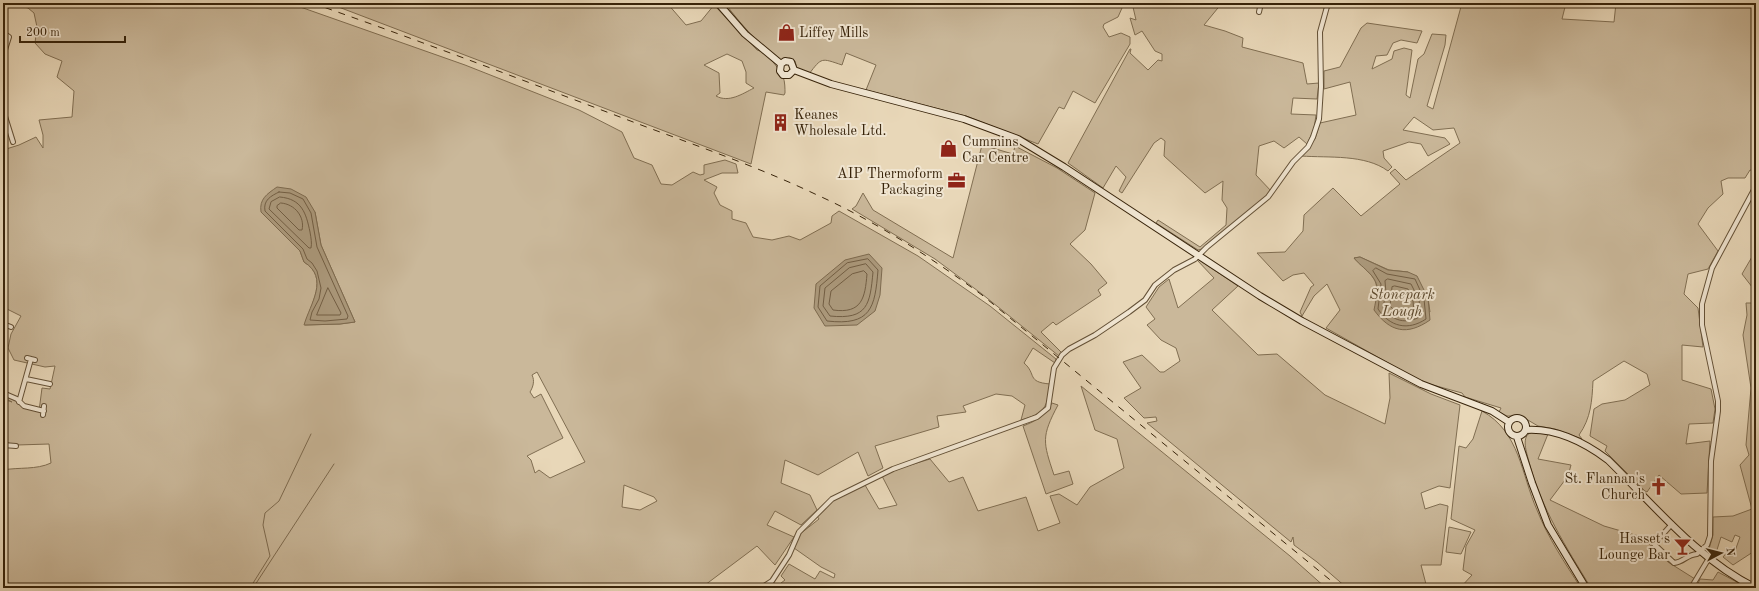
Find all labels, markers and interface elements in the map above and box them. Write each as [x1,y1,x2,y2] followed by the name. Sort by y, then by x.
[20,18,125,44] scale bar
[776,22,796,42] shop icon: Liffey Mills
[799,26,868,40] place label: Liffey Mills
[26,27,60,39] text: 200 m
[794,108,886,138] place label: Keanes Wholesale Ltd.
[771,112,791,132] building icon: Keanes Wholesale Ltd.
[962,135,1028,165] place label: Cummins Car Centre
[939,139,959,159] shop icon: Cummins Car Centre
[837,167,943,197] place label: AIP Thermoform Packaging
[946,171,966,191] office icon: AIP Thermoform Packaging
[1369,288,1435,320] water label: Stonepark Lough
[1564,472,1645,502] place label: St. Flannan's Church
[1648,476,1668,496] church icon: St. Flannan's Church
[1598,532,1670,562] place label: Hasset's Lounge Bar
[1701,533,1741,573] north arrow
[1673,536,1693,556] bar icon: Hasset's Lounge Bar
[1723,547,1735,557] text: N

